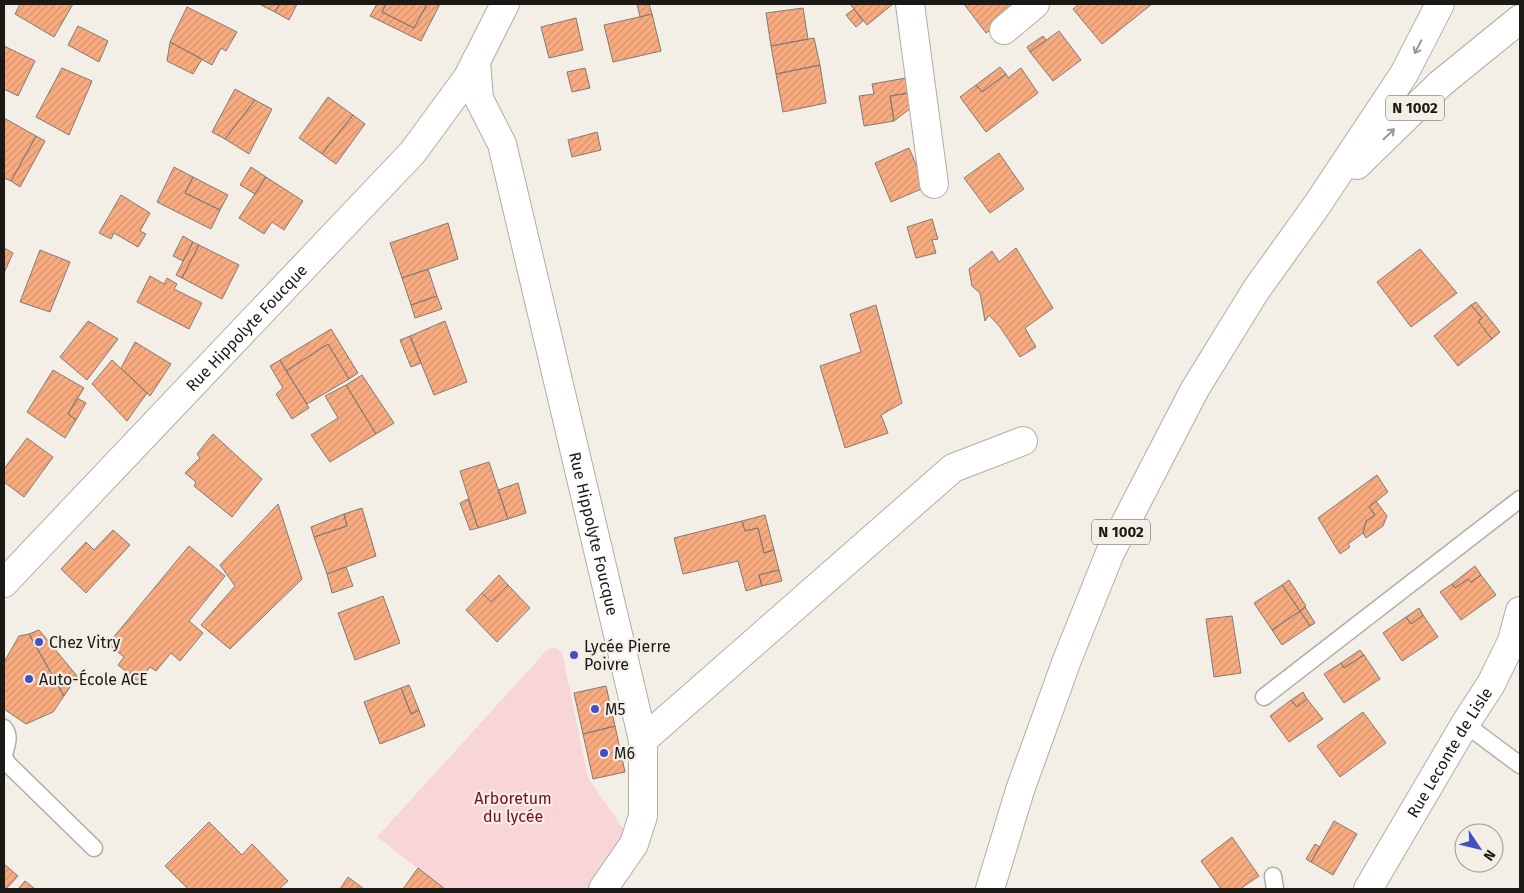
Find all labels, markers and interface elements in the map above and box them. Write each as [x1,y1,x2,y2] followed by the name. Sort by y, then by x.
[1413,39,1422,54] one-way arrow
[1386,96,1444,120] road number: N 1002
[1383,128,1395,140] one-way arrow
[182,261,311,395] street label: Rue Hippolyte Foucque
[565,450,622,617] street label: Rue Hippolyte Foucque
[1092,520,1150,544] road number: N 1002
[49,633,120,652] place label: Chez Vitry
[33,636,45,648] marker: Chez Vitry
[584,637,671,674] place label: Lycée Pierre Poivre
[568,649,580,661] marker: Lycée Pierre Poivre
[39,669,148,689] place label: Auto-École ACE
[23,673,35,685] marker: Auto-École ACE
[1403,684,1496,821] street label: Rue Leconte de Lisle
[605,700,625,719] place label: M5
[589,703,601,715] marker: M5
[614,744,635,763] place label: M6
[598,747,610,759] marker: M6
[474,789,552,826] park label: Arboretum du lycée
[1454,823,1504,873] north arrow
[1480,846,1499,864] text: N

